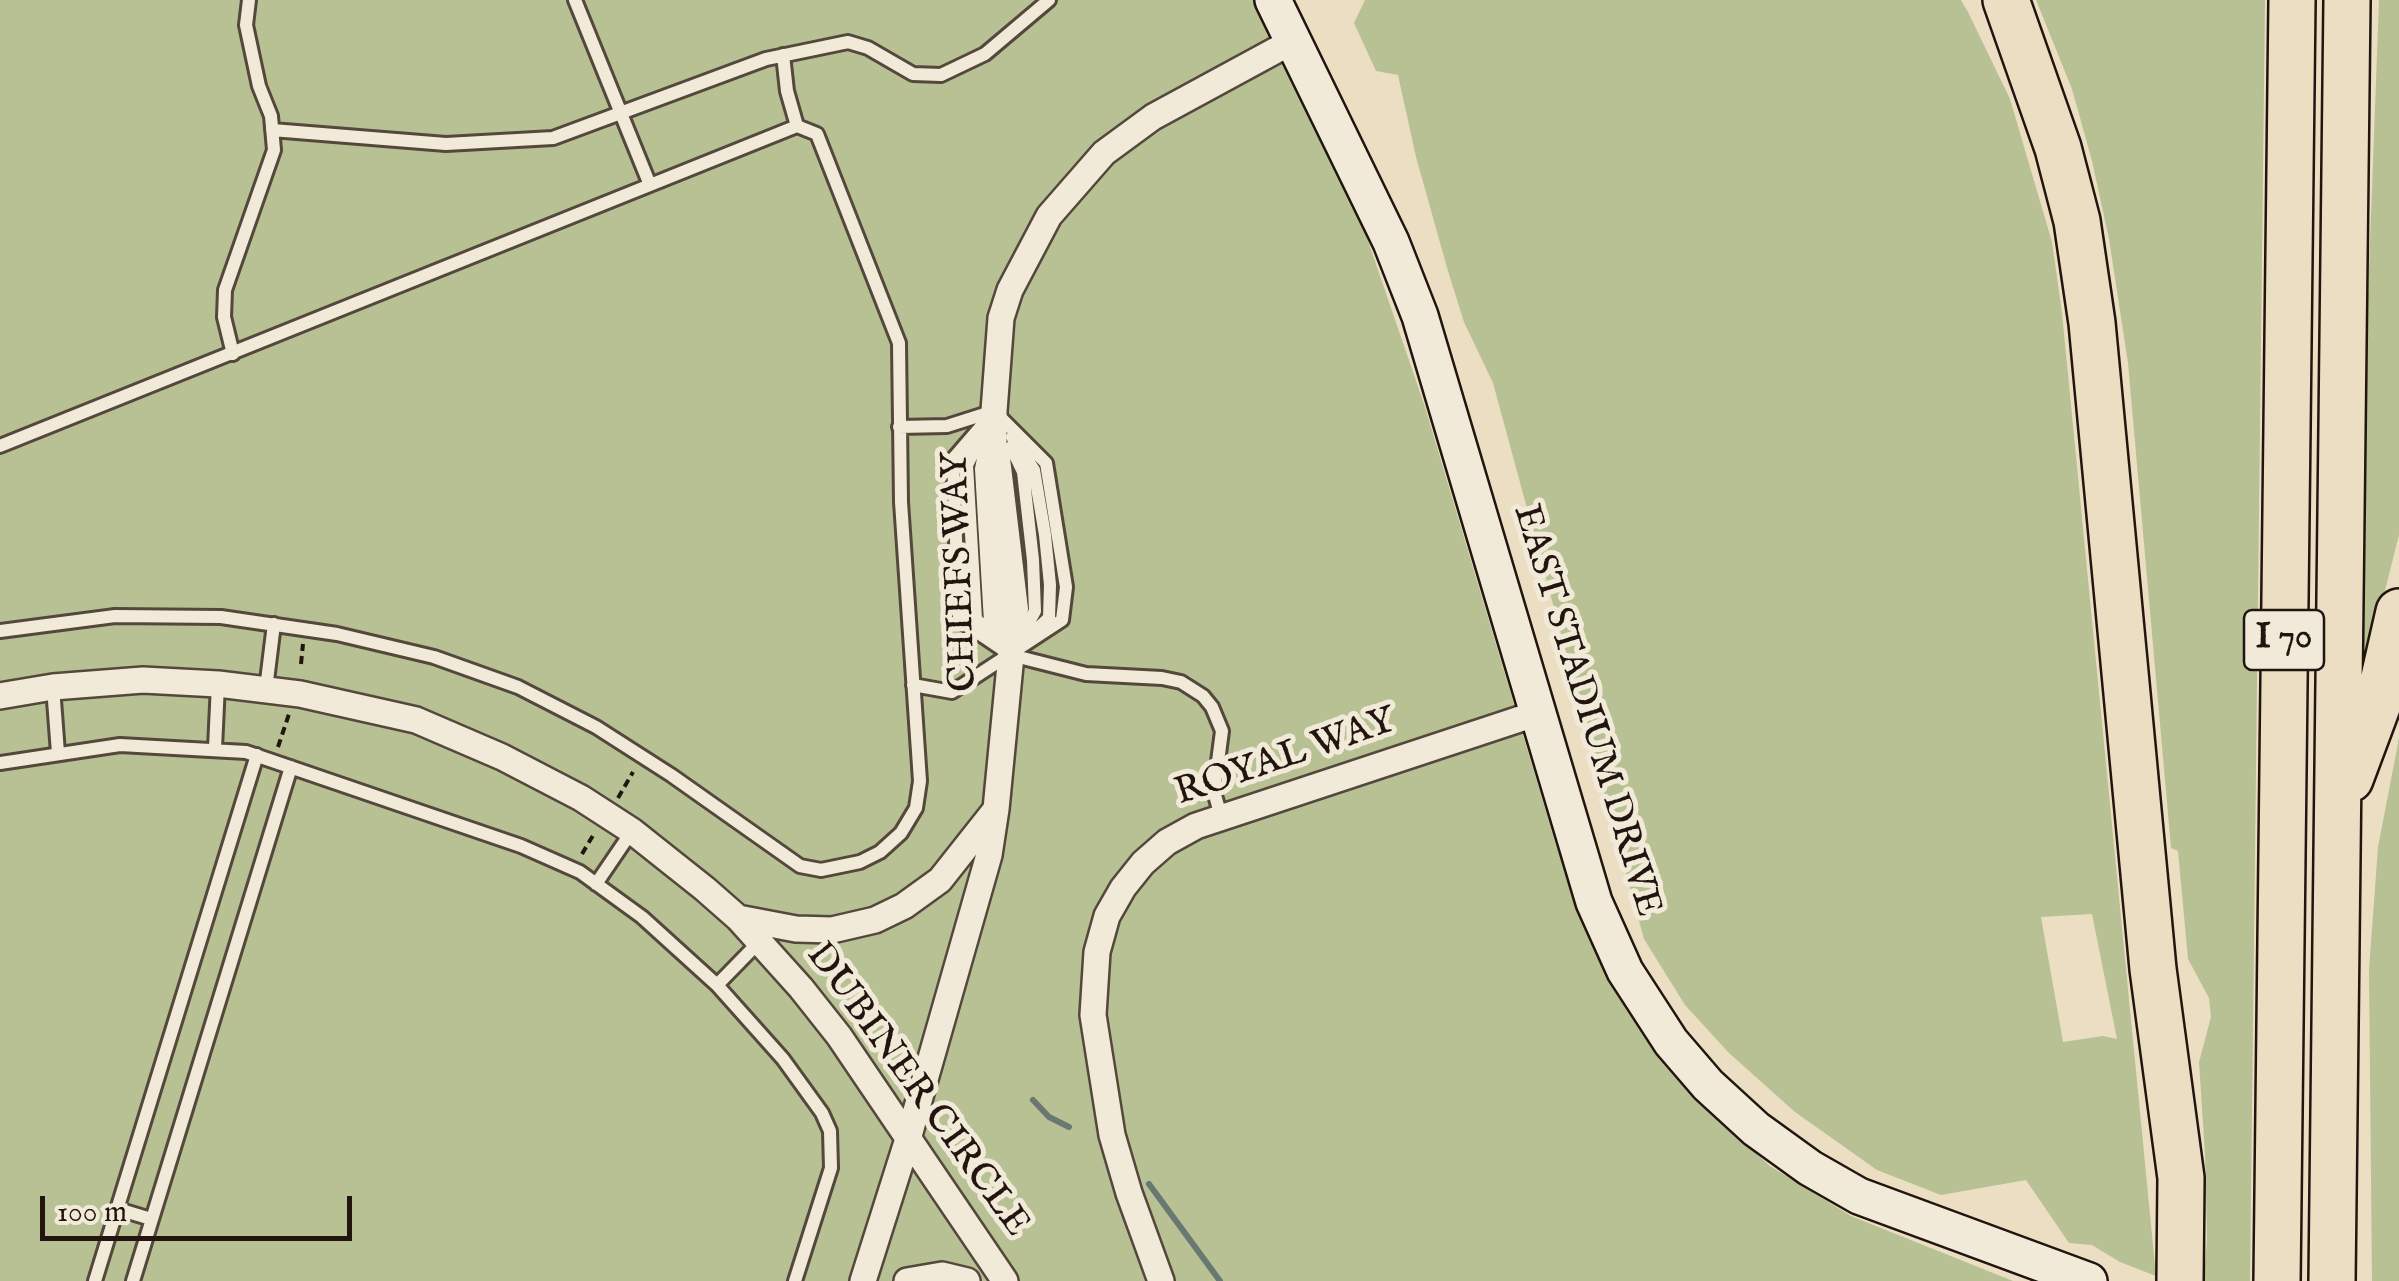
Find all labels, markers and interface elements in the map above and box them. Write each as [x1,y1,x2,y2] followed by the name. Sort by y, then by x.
[935,451,989,693] street label: CHIEFS WAY
[1501,500,1669,922] street label: EAST STADIUM DRIVE
[2244,610,2324,670] road number: I 70
[1170,700,1402,818] street label: ROYAL WAY
[794,935,1038,1247] street label: DUBINER CIRCLE
[45,1176,358,1238] scale bar
[57,1194,127,1232] text: 100 m

